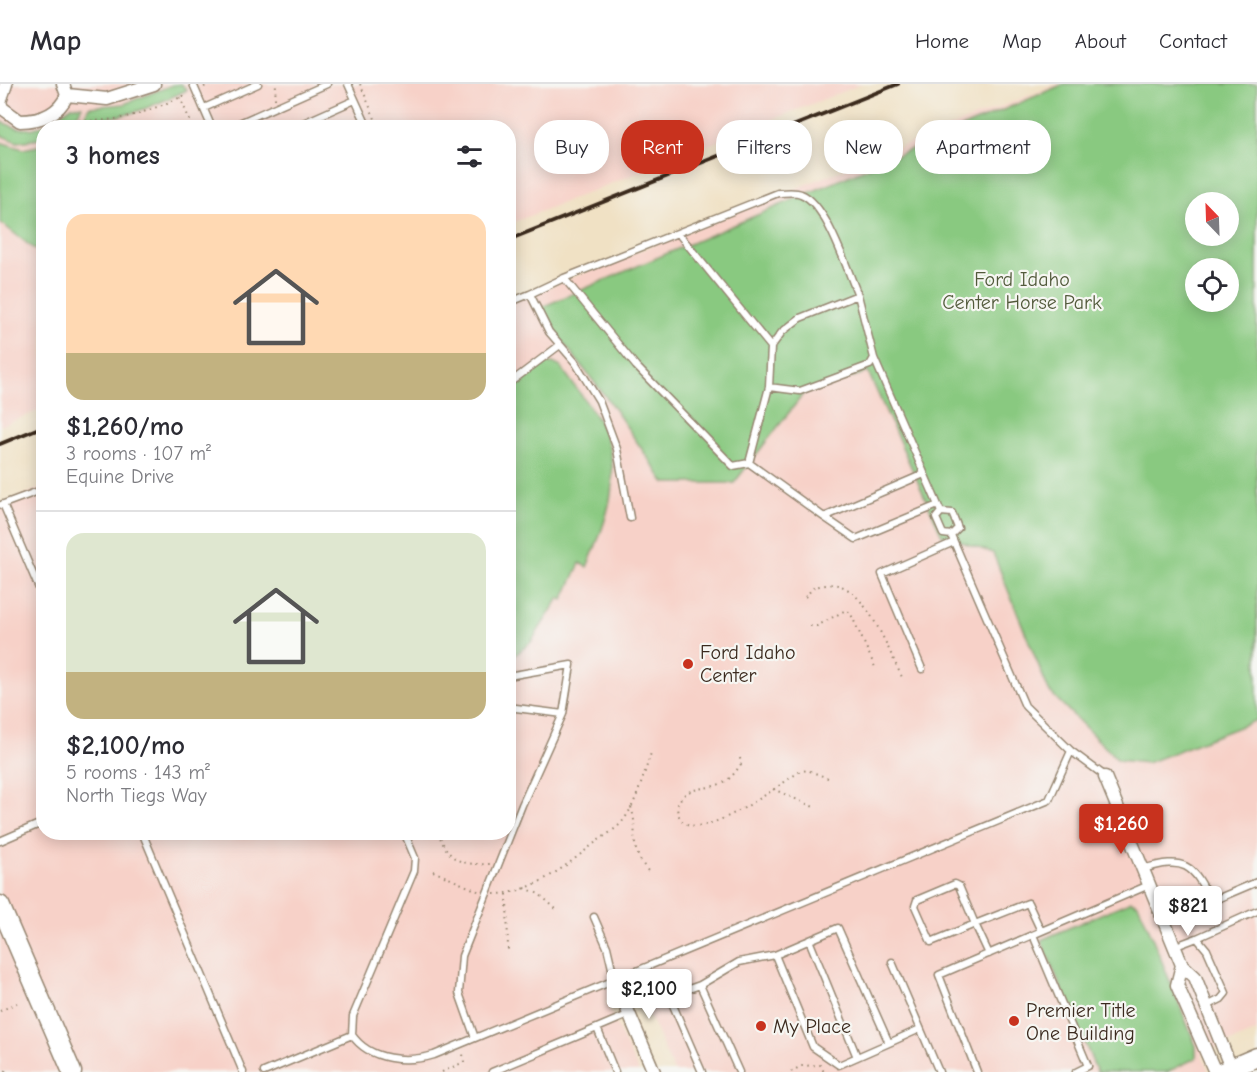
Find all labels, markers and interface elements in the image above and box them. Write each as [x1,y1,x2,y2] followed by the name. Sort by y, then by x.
[30,25,81,57] text: Map
[915,29,969,53] text: Home
[1002,29,1042,53] text: Map
[1075,29,1126,53] text: About
[1159,29,1227,53] text: Contact
[534,120,609,174] chip: Buy
[621,120,704,174] chip: Rent
[716,120,812,174] chip: Filters
[824,120,903,174] chip: New
[915,120,1051,174] chip: Apartment
[453,140,486,173] icon: filters
[66,141,160,171] text: 3 homes
[1185,192,1239,246] north arrow
[1185,192,1239,312] map controls
[222,253,330,361] icon: home
[1185,258,1239,312] button: locate
[942,268,1102,314] park label: Ford Idaho Center Horse Park
[66,412,184,442] text: $1,260/mo
[66,442,211,465] text: 3 rooms · 107 m²
[66,465,174,488] text: Equine Drive
[222,572,330,680] icon: home
[700,641,796,687] place label: Ford Idaho Center
[681,657,695,671] marker: Ford Idaho Center
[66,731,185,761] text: $2,100/mo
[66,761,210,784] text: 5 rooms · 143 m²
[66,784,207,807] text: North Tiegs Way
[1072,804,1170,855] pin: $1,260
[1093,812,1149,835] text: $1,260
[1152,886,1224,937] pin: $821
[1168,894,1208,917] text: $821
[600,969,698,1020] pin: $2,100
[621,977,677,1000] text: $2,100
[1026,999,1136,1045] place label: Premier Title One Building
[1007,1014,1021,1028] marker: Premier Title One Building
[773,1015,851,1038] place label: My Place
[754,1019,768,1033] marker: My Place

